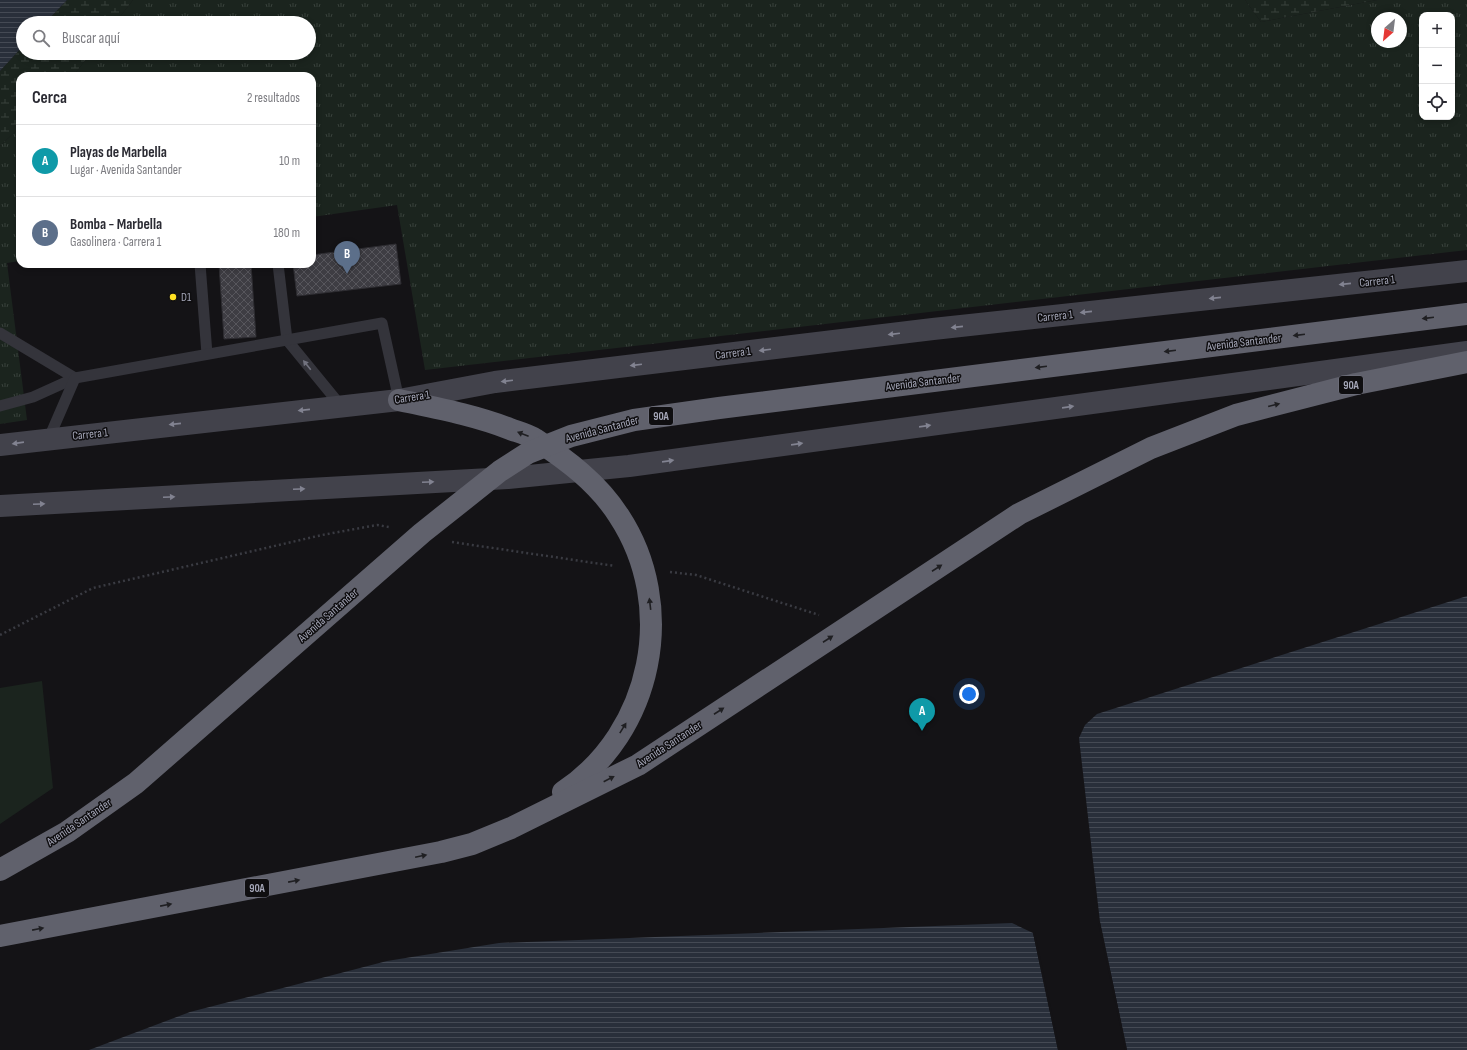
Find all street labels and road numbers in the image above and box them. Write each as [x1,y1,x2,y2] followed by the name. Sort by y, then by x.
[1358,272,1396,291] street label: Carrera 1
[1036,307,1074,326] street label: Carrera 1
[1205,330,1283,355] street label: Avenida Santander
[714,344,752,363] street label: Carrera 1
[884,370,962,395] street label: Avenida Santander
[1339,376,1363,394] road number: 90A
[393,387,432,408] street label: Carrera 1
[649,407,673,425] road number: 90A
[563,412,641,447] street label: Avenida Santander
[71,425,109,444] street label: Carrera 1
[294,585,362,646] street label: Avenida Santander
[633,717,705,772] street label: Avenida Santander
[43,795,115,850] street label: Avenida Santander
[245,879,269,897] road number: 90A

